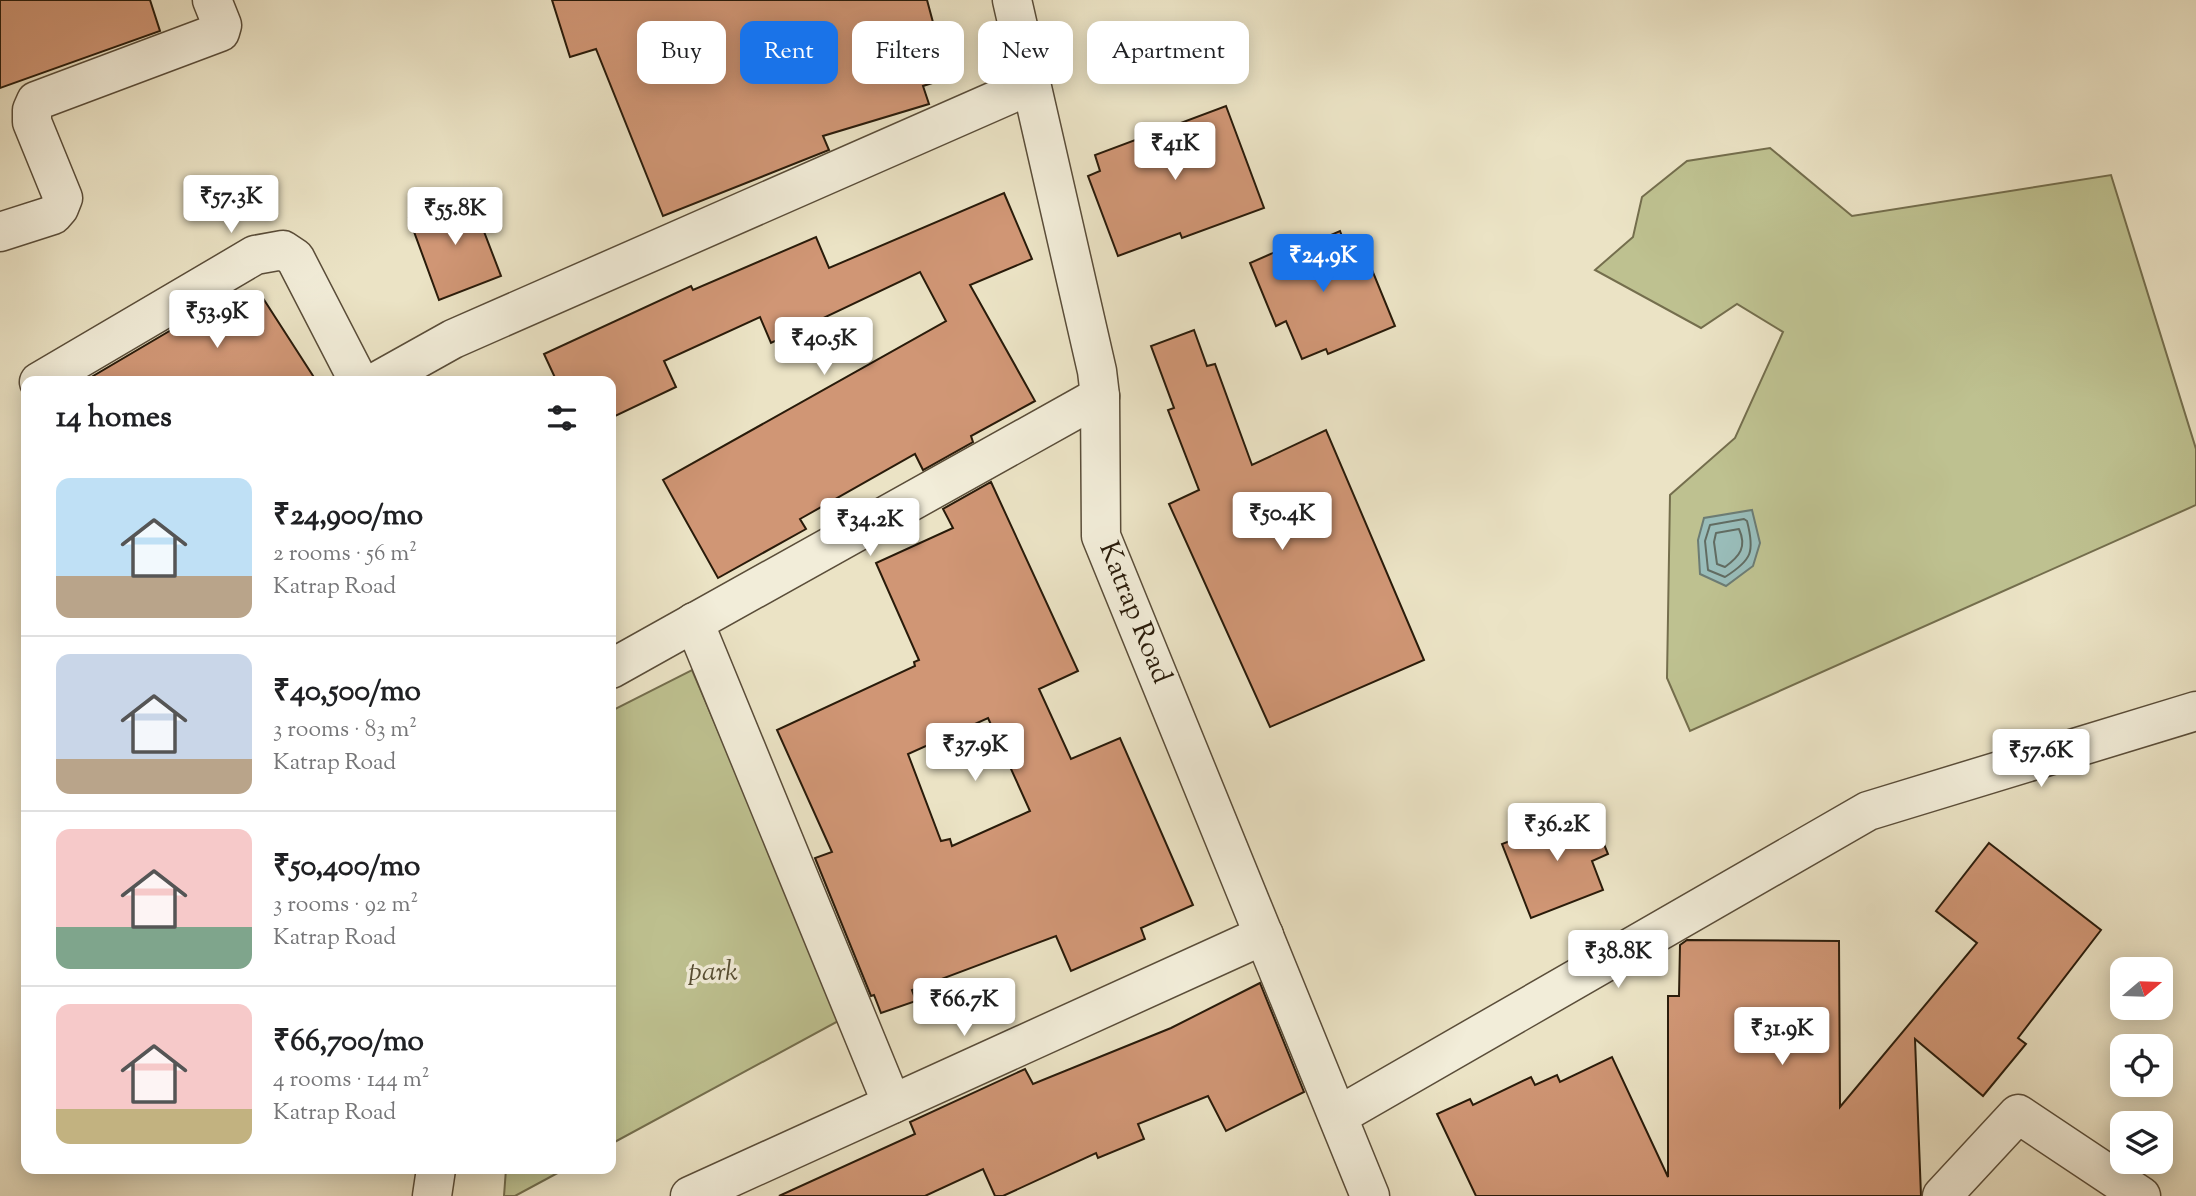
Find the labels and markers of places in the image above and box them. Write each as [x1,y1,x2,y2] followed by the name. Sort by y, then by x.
[1134,122,1216,182] pin: ₹41K
[174,176,288,235] pin: ₹57.3K
[398,188,512,247] pin: ₹55.8K
[1266,234,1380,294] pin: ₹24.9K
[160,290,274,350] pin: ₹53.9K
[767,318,881,377] pin: ₹40.5K
[1225,492,1339,552] pin: ₹50.4K
[813,498,927,558] pin: ₹34.2K
[918,724,1032,783] pin: ₹37.9K
[1984,730,2098,789] pin: ₹57.6K
[1500,804,1614,863] pin: ₹36.2K
[1561,930,1675,990] pin: ₹38.8K
[907,978,1021,1038] pin: ₹66.7K
[1725,1007,1839,1067] pin: ₹31.9K

